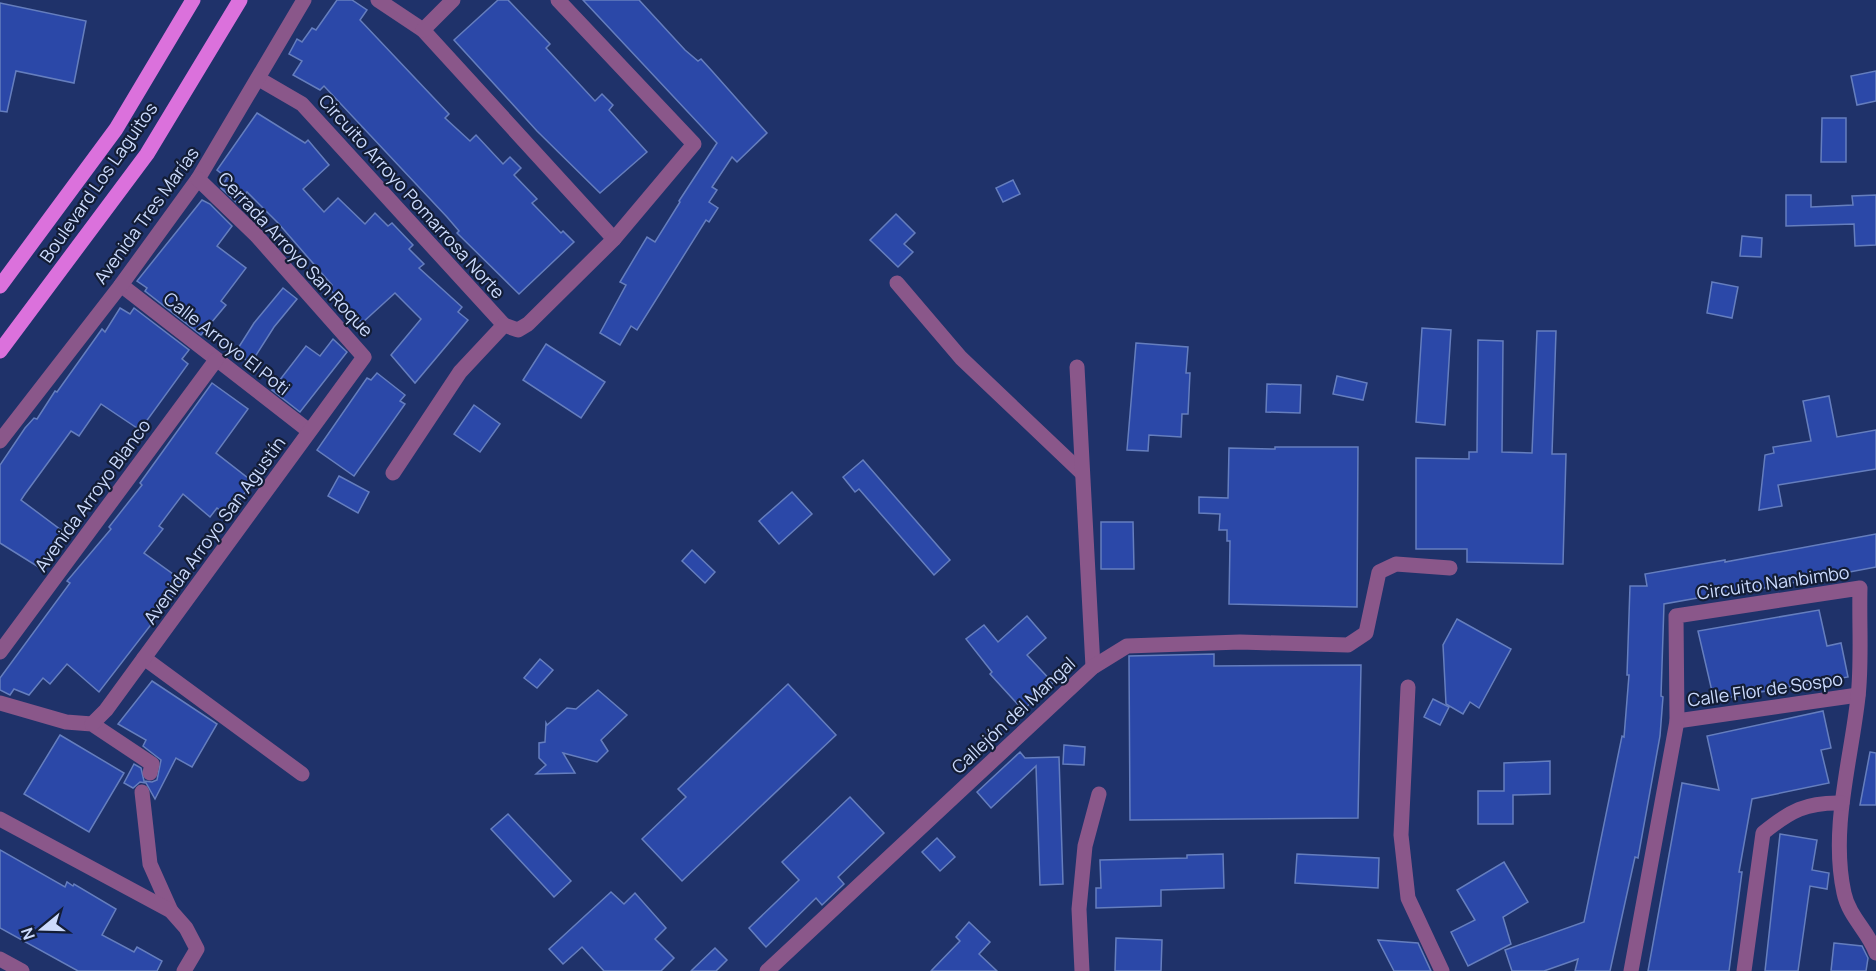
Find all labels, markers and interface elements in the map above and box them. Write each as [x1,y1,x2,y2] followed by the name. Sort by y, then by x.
[314,89,510,303] street label: Circuito Arroyo Pomarrosa Norte
[34,97,162,267] street label: Boulevard Los Laguitos
[88,142,204,288] street label: Avenida Tres Marías
[213,166,379,342] street label: Cerrada Arroyo San Roque
[159,286,295,400] street label: Calle Arroyo El Poti
[29,414,155,576] street label: Avenida Arroyo Blanco
[138,431,290,629] street label: Avenida Arroyo San Agustín
[1695,559,1851,605] street label: Circuito Nanbimbo
[946,651,1080,779] street label: Callejón del Mangal
[1686,666,1844,712] street label: Calle Flor de Sospo
[12,899,72,959] north arrow
[16,925,40,943] text: N

